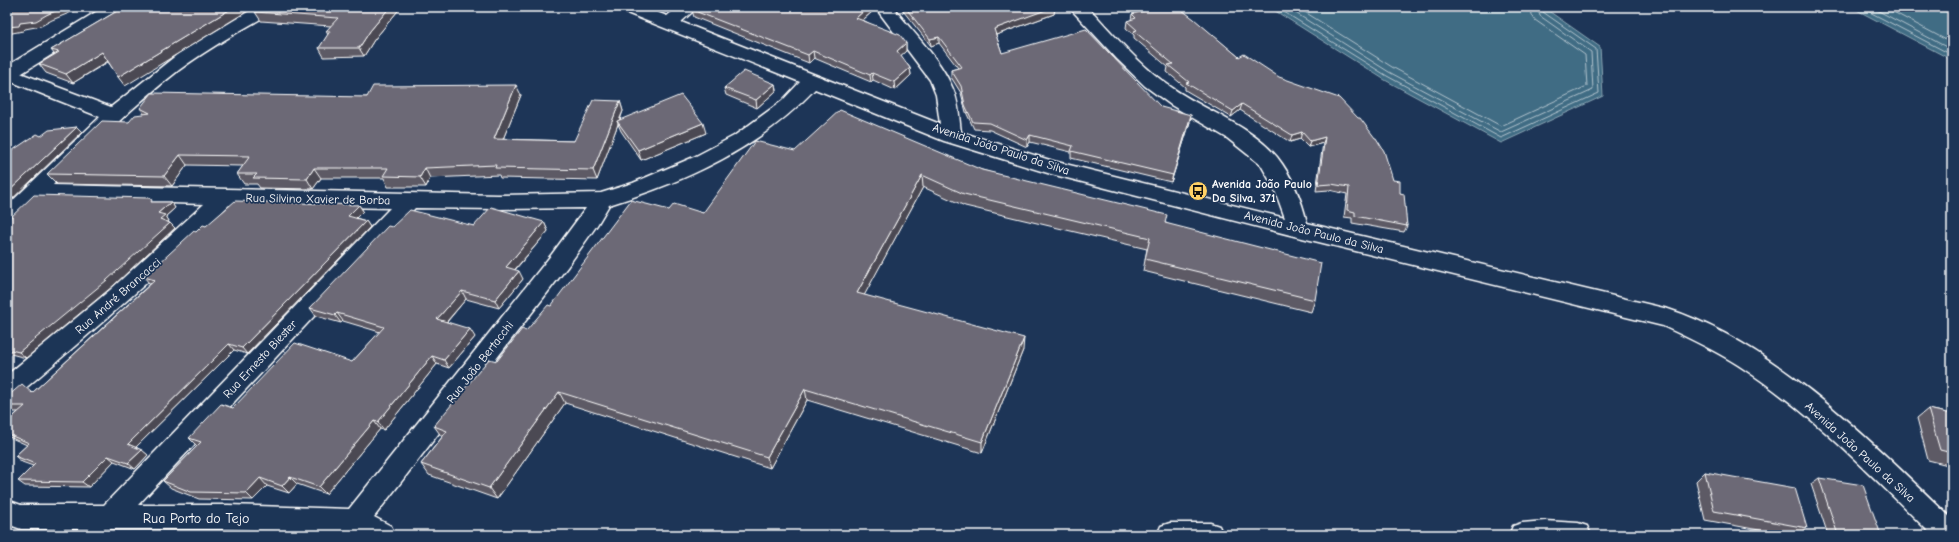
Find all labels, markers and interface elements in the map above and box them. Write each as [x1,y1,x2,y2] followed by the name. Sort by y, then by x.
[931,120,1071,178] street label: Avenida João Paulo da Silva
[1212,177,1312,205] place label: Avenida João Paulo Da Silva, 371
[1187,180,1209,202] bus stop icon: Avenida João Paulo Da Silva, 371
[246,191,390,207] street label: Rua Silvino Xavier de Borba
[1243,208,1385,256] street label: Avenida João Paulo da Silva
[72,255,164,337] street label: Rua André Brancacci
[220,317,300,401] street label: Rua Ernesto Biester
[444,318,516,406] street label: Rua João Bertacchi
[1802,399,1918,505] street label: Avenida João Paulo da Silva
[143,510,249,527] street label: Rua Porto do Tejo

